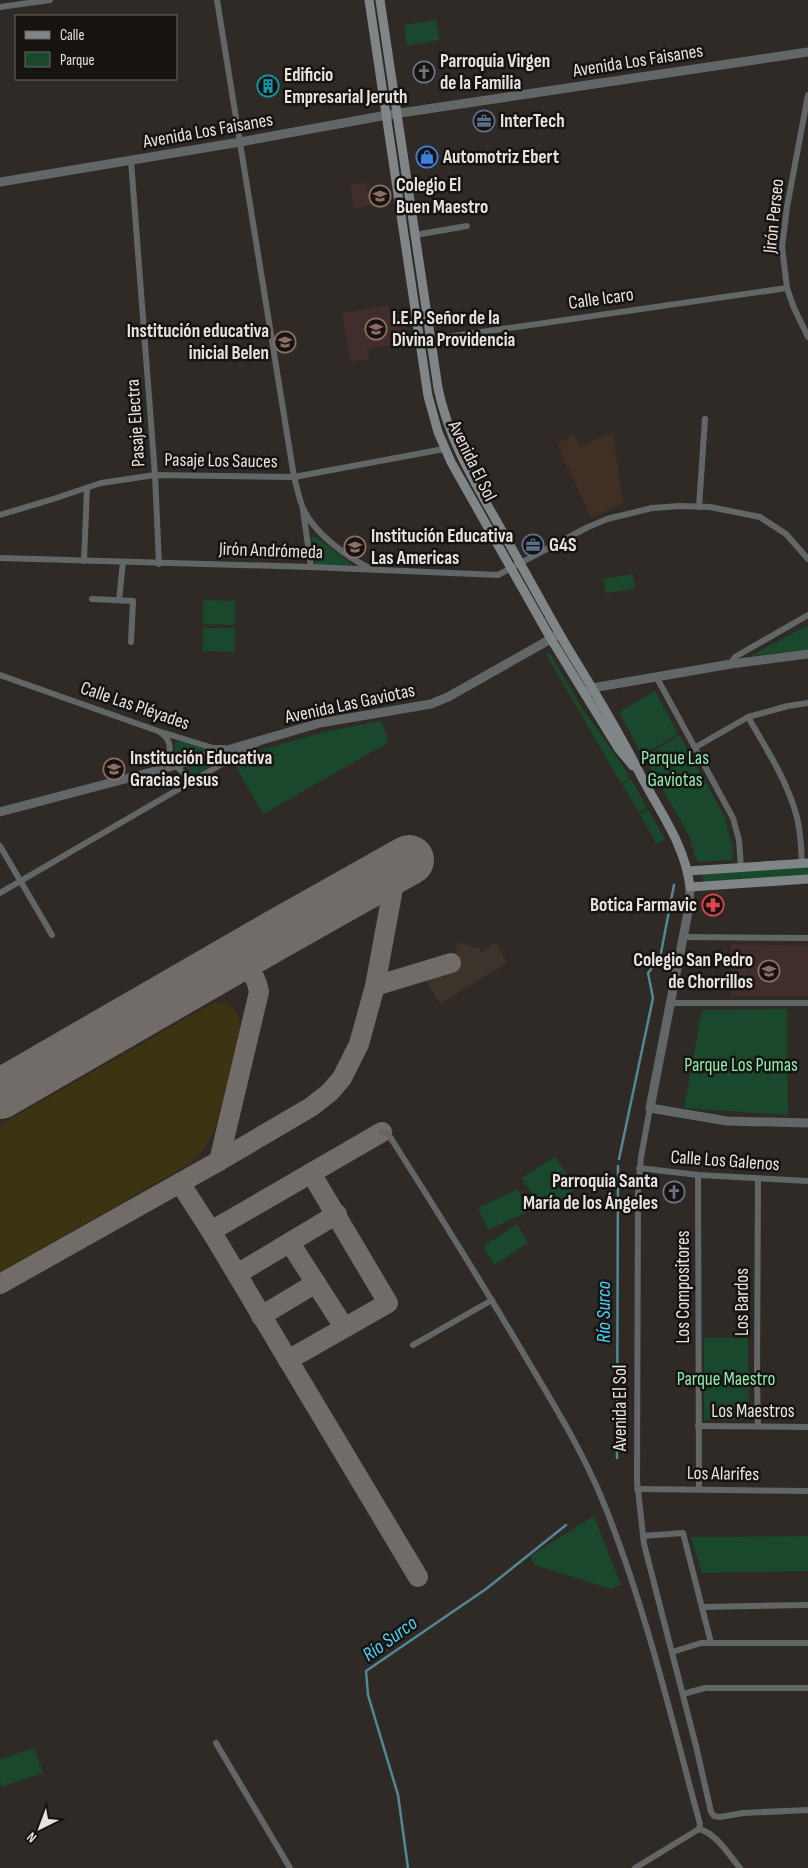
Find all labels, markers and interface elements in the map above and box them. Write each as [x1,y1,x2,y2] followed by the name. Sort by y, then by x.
[15,15,178,80] legend
[60,26,84,45] text: Calle
[570,39,705,83] street label: Avenida Los Faisanes
[440,50,550,95] place label: Parroquia Virgen de la Familia
[60,51,95,70] text: Parque
[412,60,436,84] church icon: Parroquia Virgen de la Familia
[284,64,408,109] place label: Edificio Empresarial Jeruth
[256,74,280,98] building icon: Edificio Empresarial Jeruth
[140,108,275,154] street label: Avenida Los Faisanes
[472,109,496,133] office icon: InterTech
[500,110,565,133] place label: InterTech
[415,145,439,169] shop icon: Automotriz Ebert
[442,146,559,169] place label: Automotriz Ebert
[396,174,488,219] place label: Colegio El Buen Maestro
[759,178,789,255] street label: Jirón Perseo
[368,184,392,208] school or university icon: Colegio El Buen Maestro
[567,283,635,315] street label: Calle Icaro
[392,307,515,352] place label: I.E.P. Señor de la Divina Providencia
[364,317,388,341] school or university icon: I.E.P. Señor de la Divina Providencia
[127,320,269,365] place label: Institución educativa inicial Belen
[273,330,297,354] school or university icon: Institución educativa inicial Belen
[121,378,151,468] street label: Pasaje Electra
[442,416,501,505] street label: Avenida El Sol
[164,449,278,473] street label: Pasaje Los Sauces
[371,525,513,570] place label: Institución Educativa Las Americas
[521,533,545,557] office icon: G4S
[549,534,577,557] place label: G4S
[343,535,367,559] school or university icon: Institución Educativa Las Americas
[217,538,324,564] street label: Jirón Andrómeda
[77,677,193,735] street label: Calle Las Pléyades
[282,679,417,729] street label: Avenida Las Gaviotas
[130,747,272,792] place label: Institución Educativa Gracias Jesus
[641,747,709,792] park label: Parque Las Gaviotas
[102,757,126,781] school or university icon: Institución Educativa Gracias Jesus
[701,893,725,917] pharmacy icon: Botica Farmavic
[590,894,697,917] place label: Botica Farmavic
[633,949,753,994] place label: Colegio San Pedro de Chorrillos
[757,959,781,983] school or university icon: Colegio San Pedro de Chorrillos
[684,1054,798,1077] park label: Parque Los Pumas
[670,1146,780,1176] street label: Calle Los Galenos
[523,1170,658,1215] place label: Parroquia Santa María de los Ángeles
[662,1180,686,1204] church icon: Parroquia Santa María de los Ángeles
[672,1230,695,1343] street label: Los Compositores
[731,1268,754,1336] street label: Los Bardos
[592,1281,616,1343] water label: Río Surco
[609,1365,632,1452] street label: Avenida El Sol
[677,1368,775,1391] park label: Parque Maestro
[711,1400,795,1423] street label: Los Maestros
[687,1462,760,1486] street label: Los Alarifes
[358,1611,422,1667] water label: Río Surco
[15,1803,65,1853] north arrow
[23,1828,40,1846] text: N

